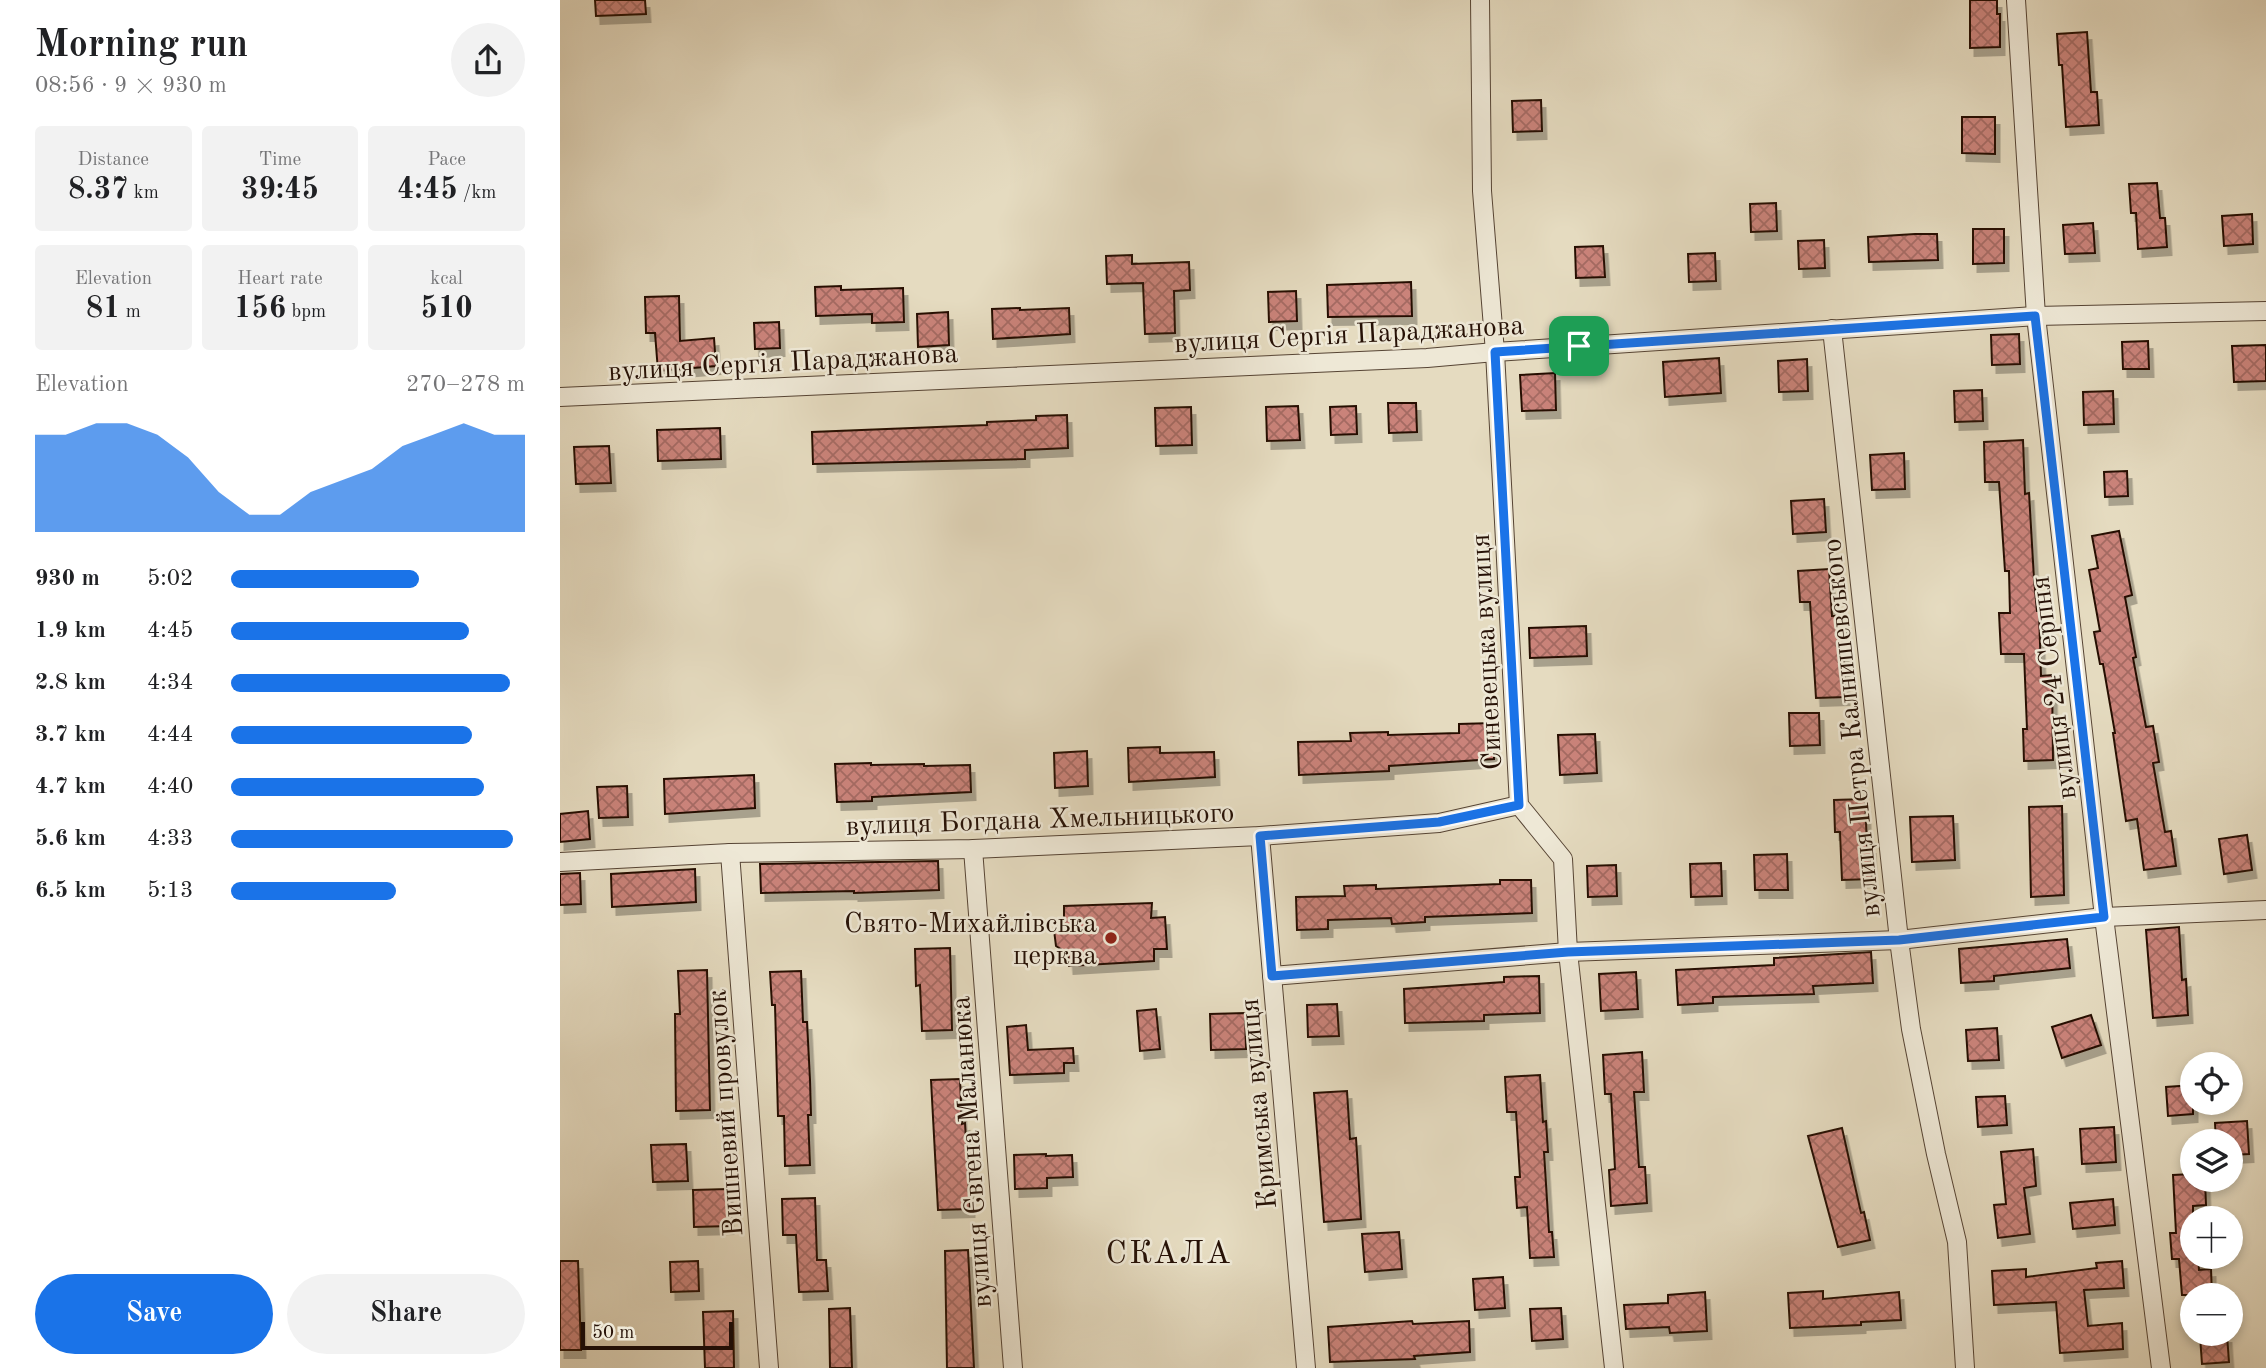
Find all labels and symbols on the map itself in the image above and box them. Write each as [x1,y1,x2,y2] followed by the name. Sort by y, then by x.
[1173,313,1525,359] street label: вулиця Сергія Параджанова
[1549,316,1609,376] pin
[607,341,959,387] street label: вулиця Сергія Параджанова
[1468,533,1508,771] street label: Синевецька вулиця
[1819,537,1887,918] street label: вулиця Петра Калнишевського
[2027,574,2083,801] street label: вулиця 24 Серпня
[845,800,1235,842] street label: вулиця Богдана Хмельницького
[844,911,1097,971] place label: Свято-Михайлівська церква
[1103,930,1119,946] marker: Свято-Михайлівська церква
[704,988,750,1237] street label: Вишневий провулок
[948,995,998,1309] street label: вулиця Євгена Маланюка
[1237,997,1283,1210] street label: Кримська вулиця
[1105,1239,1233,1271] district label: СКАЛА
[581,1319,733,1351] scale bar

